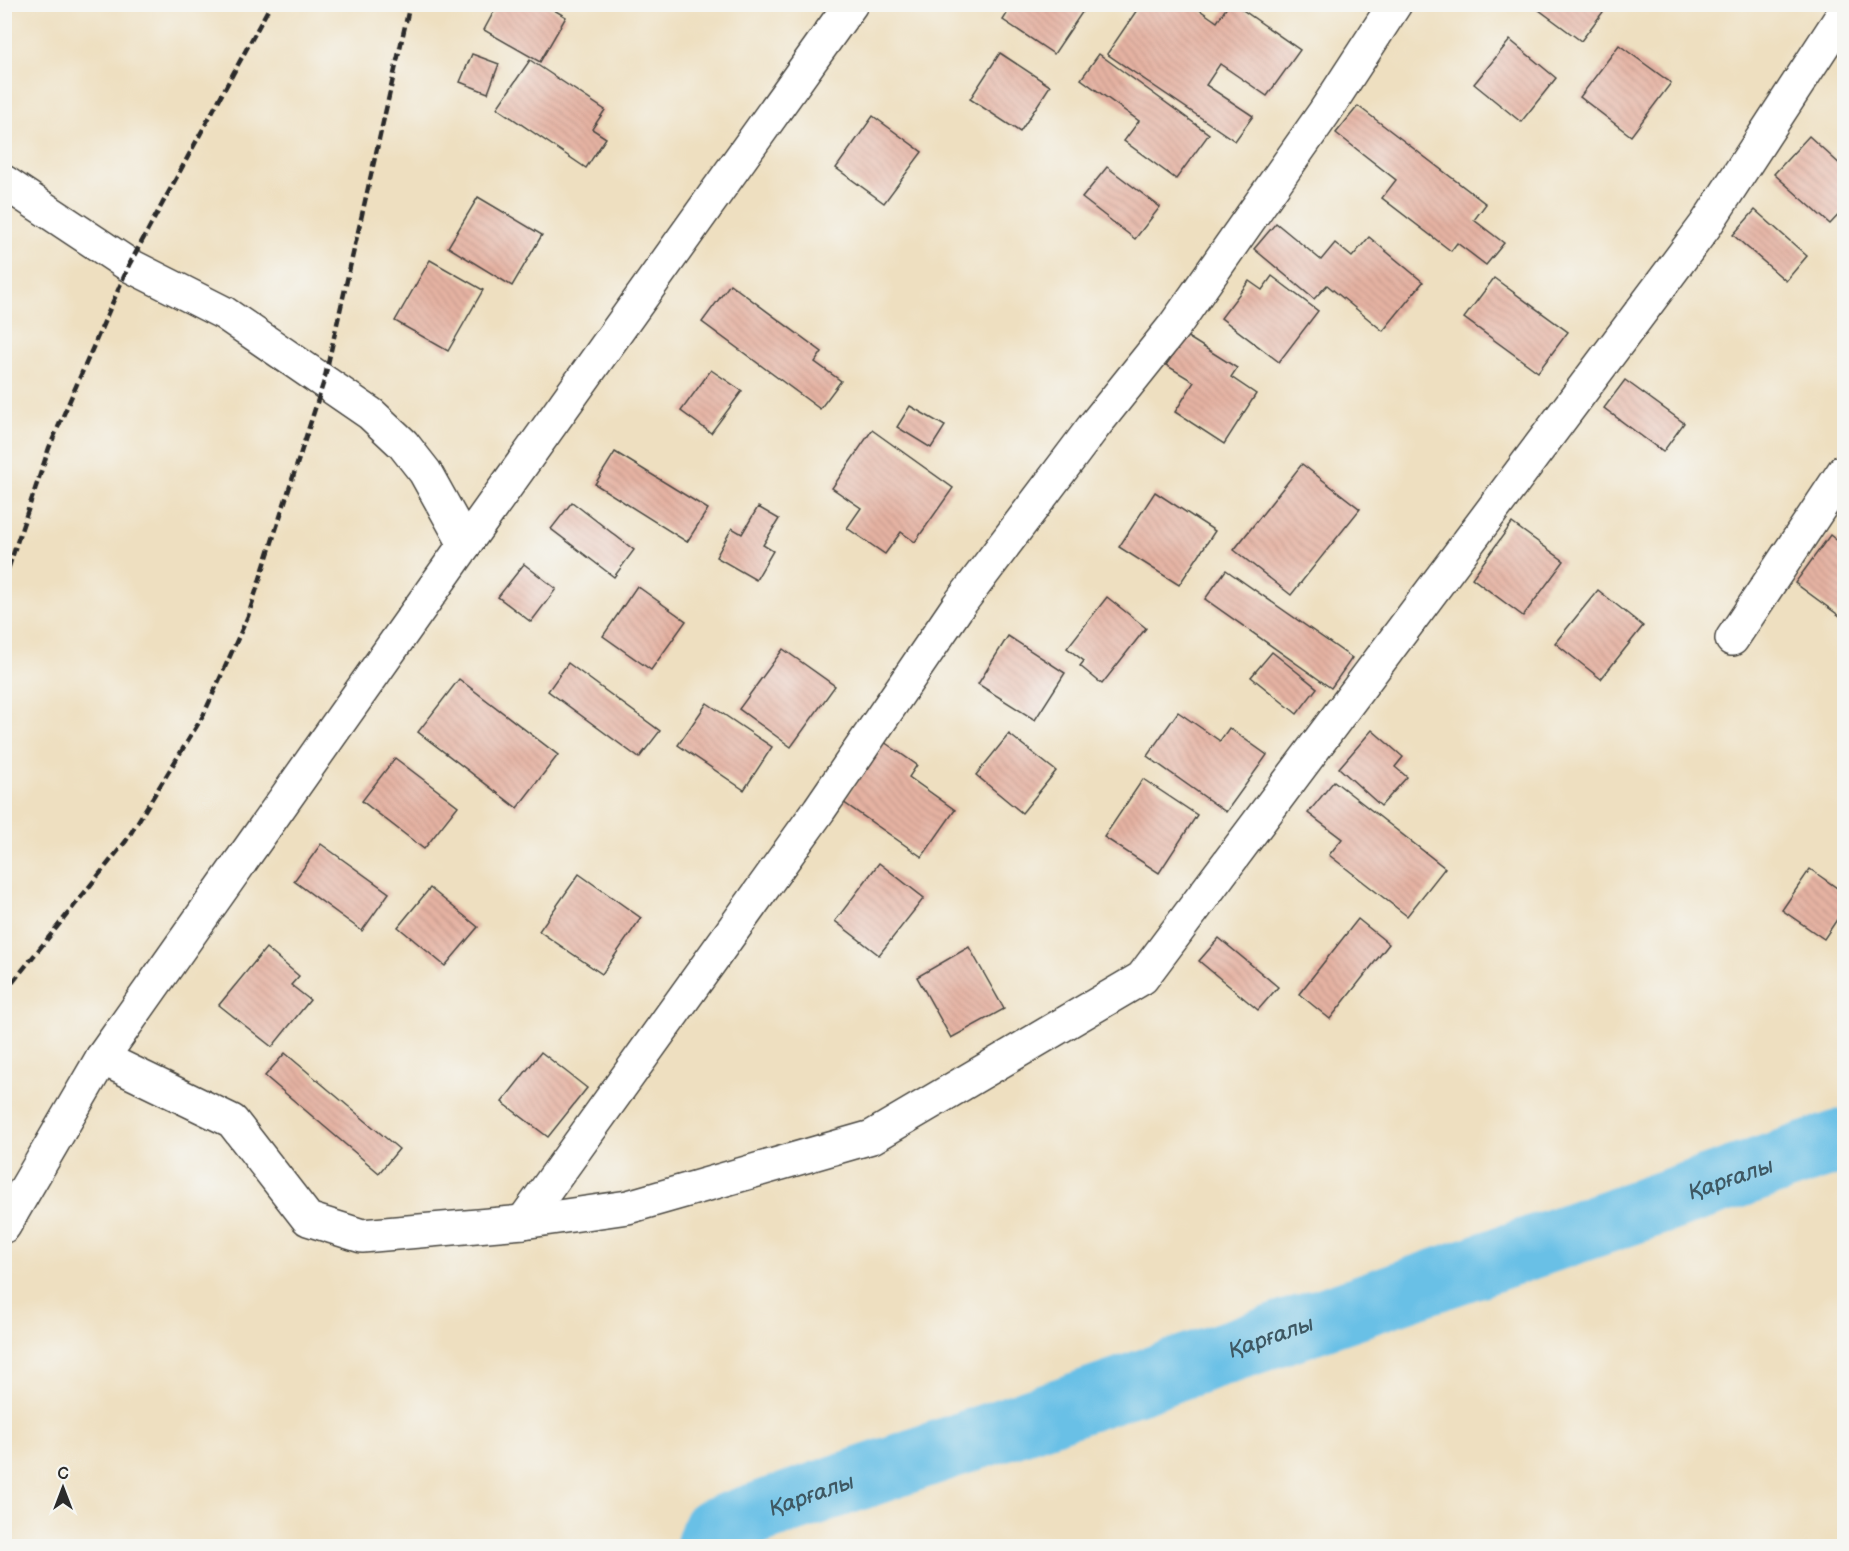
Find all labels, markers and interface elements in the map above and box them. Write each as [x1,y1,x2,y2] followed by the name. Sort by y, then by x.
[1684,1152,1777,1206] water label: Қарғалы
[1225,1310,1317,1364] water label: Қарғалы
[33,1458,93,1518] north arrow
[57,1465,69,1484] text: С
[765,1468,858,1522] water label: Қарғалы

